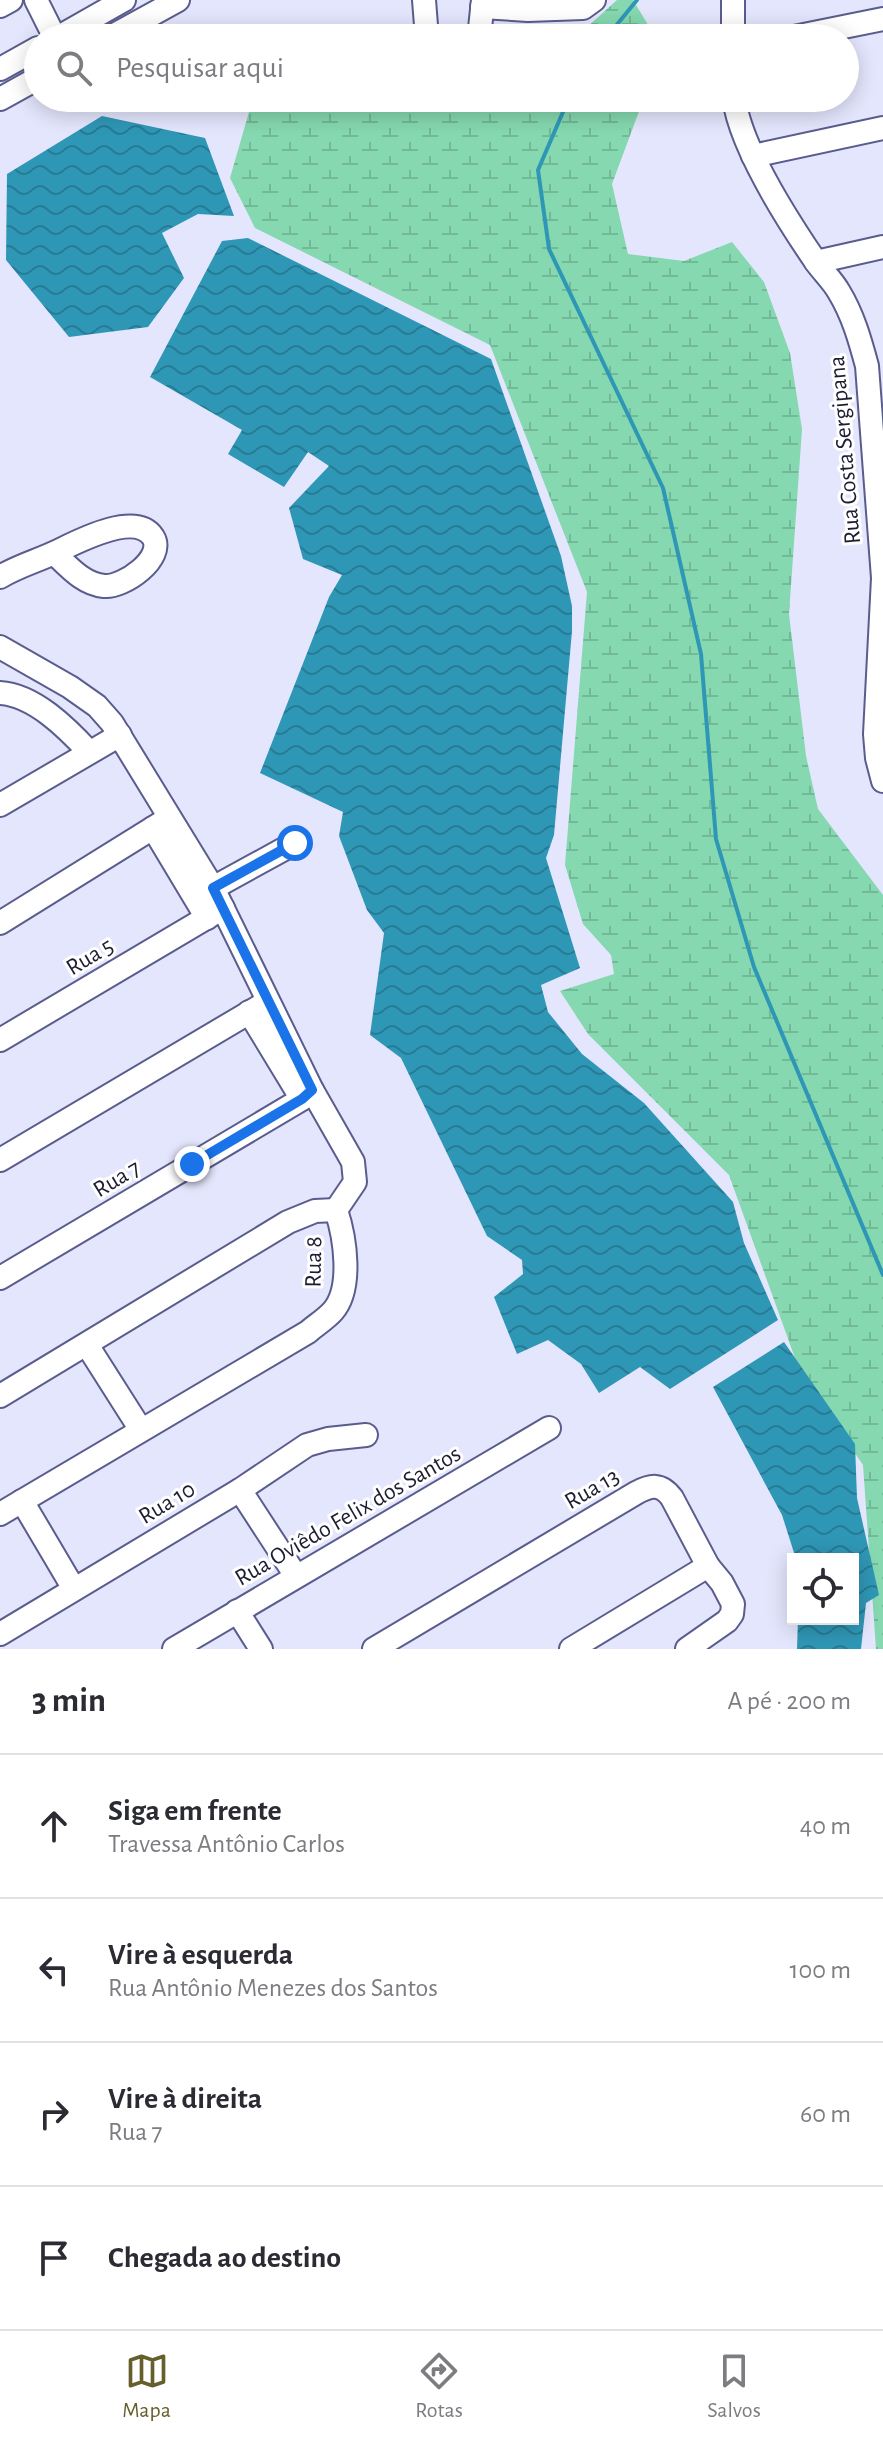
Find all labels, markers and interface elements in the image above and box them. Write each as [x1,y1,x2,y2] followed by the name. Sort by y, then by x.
[24,24,859,112] search box
[52,46,96,90] icon: search
[116,53,284,83] text: Pesquisar aqui
[825,355,865,545] street label: Rua Costa Sergipana
[277,825,313,861] route start
[62,934,118,980] street label: Rua 5
[174,1146,210,1182] route end
[89,1156,145,1202] street label: Rua 7
[302,1236,326,1288] street label: Rua 8
[231,1441,465,1591] street label: Rua Oviêdo Felix dos Santos
[561,1464,623,1514] street label: Rua 13
[135,1477,199,1529] street label: Rua 10
[787,1553,859,1625] map controls
[787,1553,859,1625] button: locate
[32,1684,106,1718] text: 3 min
[728,1688,851,1714] text: A pé · 200 m
[108,1796,282,1826] text: Siga em frente
[32,1804,76,1848] icon: ahead
[800,1813,851,1839] text: 40 m
[108,1831,345,1857] text: Travessa Antônio Carlos
[108,1940,293,1970] text: Vire à esquerda
[32,1948,76,1992] icon: left
[790,1957,851,1983] text: 100 m
[108,1975,438,2001] text: Rua Antônio Menezes dos Santos
[108,2084,262,2114] text: Vire à direita
[32,2092,76,2136] icon: right
[800,2101,851,2127] text: 60 m
[108,2119,162,2145] text: Rua 7
[32,2236,76,2280] icon: arrive
[108,2243,341,2273] text: Chegada ao destino
[122,2349,171,2423] tab: Mapa
[415,2349,463,2423] tab: Rotas
[707,2349,761,2423] tab: Salvos

